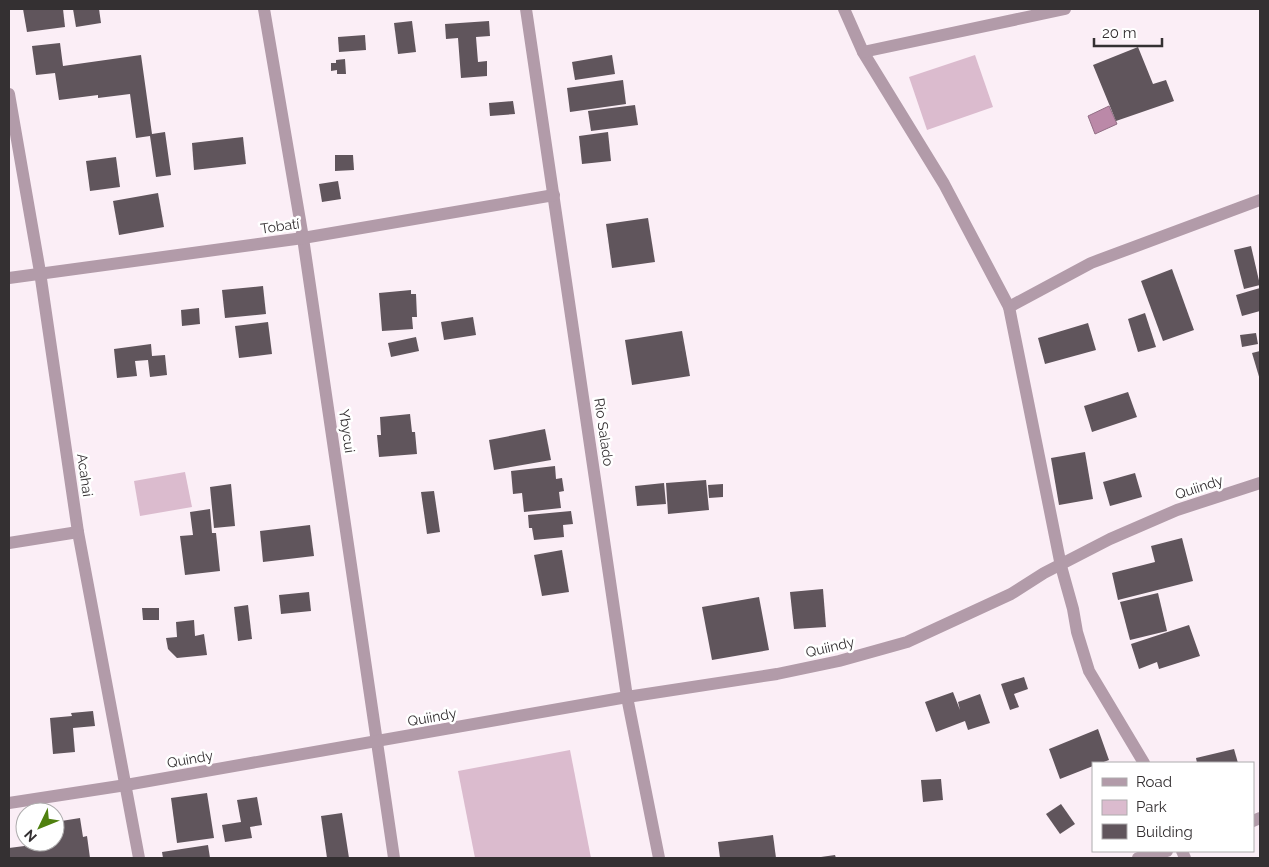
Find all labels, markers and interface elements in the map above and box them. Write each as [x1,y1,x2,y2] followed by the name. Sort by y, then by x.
[1094,15,1162,47] scale bar
[1102,24,1137,42] text: 20 m
[259,215,301,237] street label: Tobatí
[591,397,617,467] street label: Río Salado
[336,408,358,454] street label: Ybycui
[74,452,96,498] street label: Acahai
[1173,472,1225,502] street label: Quiindy
[804,634,856,660] street label: Quiindy
[406,705,458,729] street label: Quiindy
[166,747,215,771] street label: Quindy
[1092,762,1254,852] legend
[1136,773,1172,791] text: Road
[1136,798,1167,816] text: Park
[15,802,65,852] north arrow
[1136,823,1193,841] text: Building
[21,827,40,845] text: N

